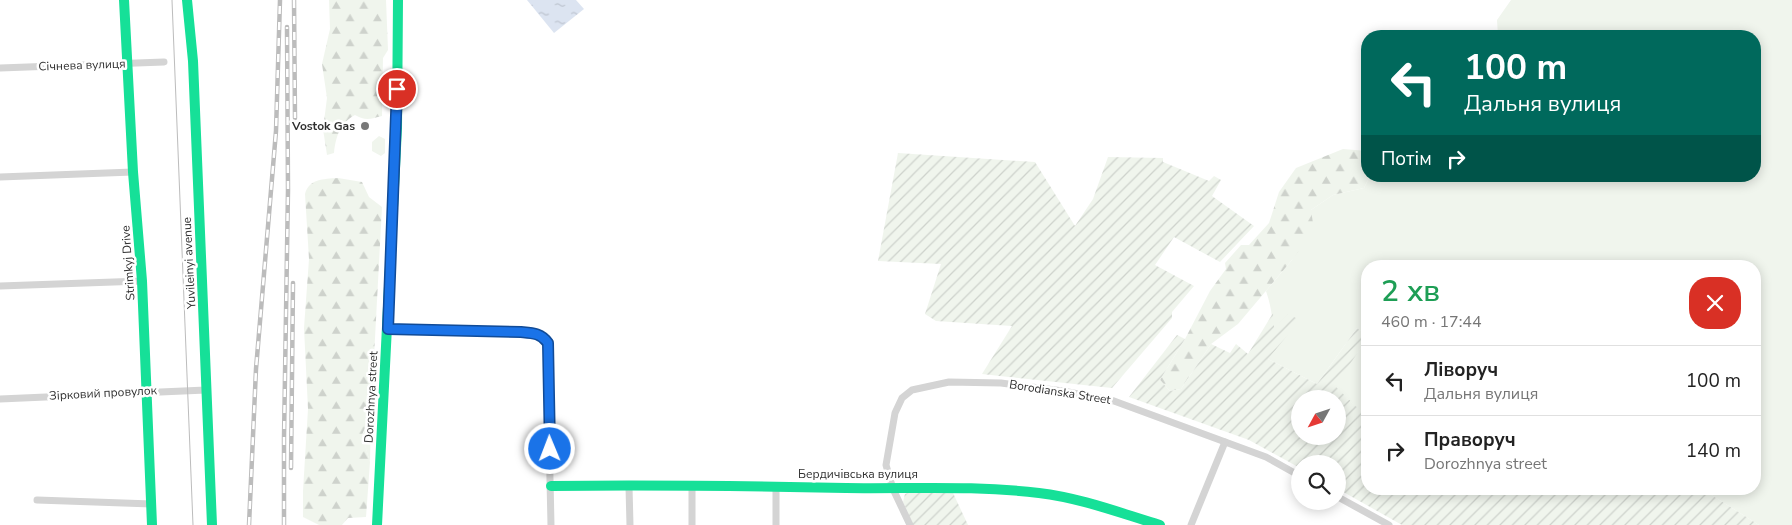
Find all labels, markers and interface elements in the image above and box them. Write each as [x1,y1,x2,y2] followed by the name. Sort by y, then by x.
[1464,44,1567,91] text: 100 m
[1381,50,1446,115] icon: left
[38,55,126,75] street label: Січнева вулиця
[376,68,418,110] pin
[383,75,411,103] icon: arrive
[1464,89,1621,119] text: Дальня вулиця
[291,118,355,134] place label: Vostok Gas
[359,120,371,132] marker: Vostok Gas
[1442,145,1470,173] icon: right
[1381,146,1432,172] text: Потім
[179,217,199,310] street label: Yuvileinyi avenue
[117,225,139,301] street label: Strimkyj Drive
[1381,271,1440,312] text: 2 хв
[1689,277,1741,329] button: close
[1381,311,1482,333] text: 460 m · 17:44
[361,350,381,443] street label: Dorozhnya street
[1424,357,1498,383] text: Ліворуч
[1381,367,1409,395] icon: left
[1686,368,1741,394] text: 100 m
[1008,376,1113,408] street label: Borodianska Street
[49,382,158,404] street label: Зірковий провулок
[1424,383,1538,405] text: Дальня вулиця
[1291,390,1346,445] north arrow
[1291,390,1346,510] map controls
[523,422,575,474] position arrow
[1424,427,1516,453] text: Праворуч
[1381,437,1409,465] icon: right
[1686,438,1741,464] text: 140 m
[1424,453,1547,475] text: Dorozhnya street
[1291,455,1346,510] button: search
[798,466,918,482] street label: Бердичівська вулиця

